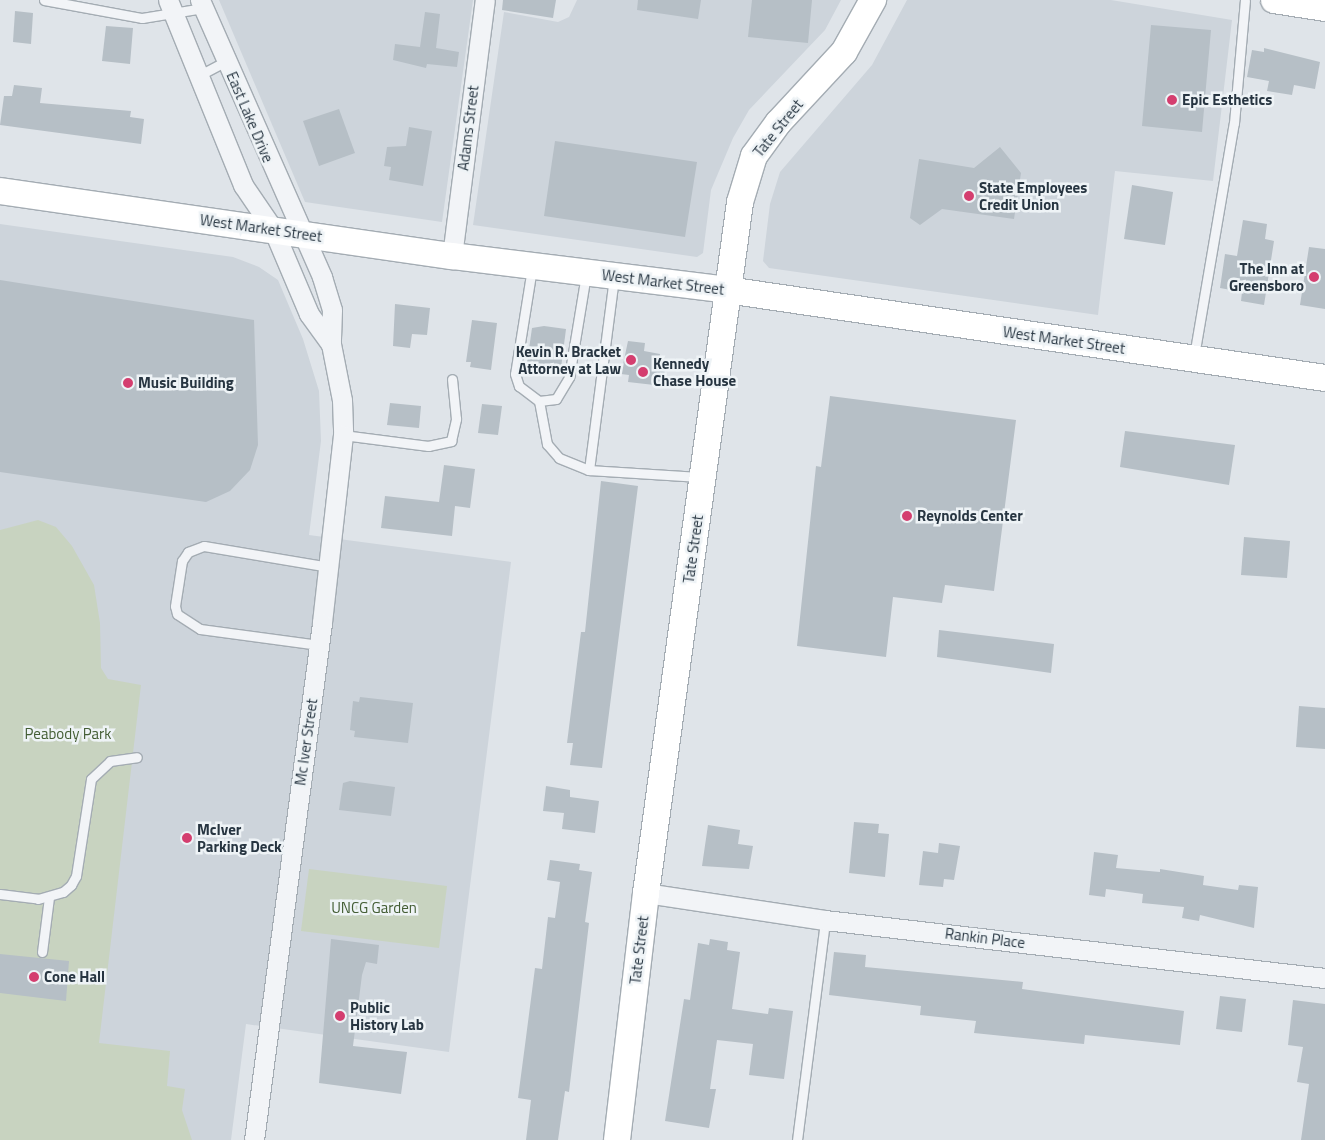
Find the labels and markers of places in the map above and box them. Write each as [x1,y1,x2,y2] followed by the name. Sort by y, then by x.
[1182,91,1272,109] place label: Epic Esthetics
[1166,94,1178,106] marker: Epic Esthetics
[979,178,1087,213] place label: State Employees Credit Union
[963,190,975,202] marker: State Employees Credit Union
[1229,259,1304,294] place label: The Inn at Greensboro
[1308,271,1320,283] marker: The Inn at Greensboro
[516,342,621,377] place label: Kevin R. Bracket Attorney at Law
[625,354,637,366] marker: Kevin R. Bracket Attorney at Law
[653,354,736,389] place label: Kennedy Chase House
[637,366,649,378] marker: Kennedy Chase House
[138,374,234,392] place label: Music Building
[122,377,134,389] marker: Music Building
[917,507,1023,525] place label: Reynolds Center
[901,510,913,522] marker: Reynolds Center
[197,820,282,855] place label: McIver Parking Deck
[181,832,193,844] marker: McIver Parking Deck
[44,968,105,986] place label: Cone Hall
[28,971,40,983] marker: Cone Hall
[350,998,424,1033] place label: Public History Lab
[334,1010,346,1022] marker: Public History Lab

